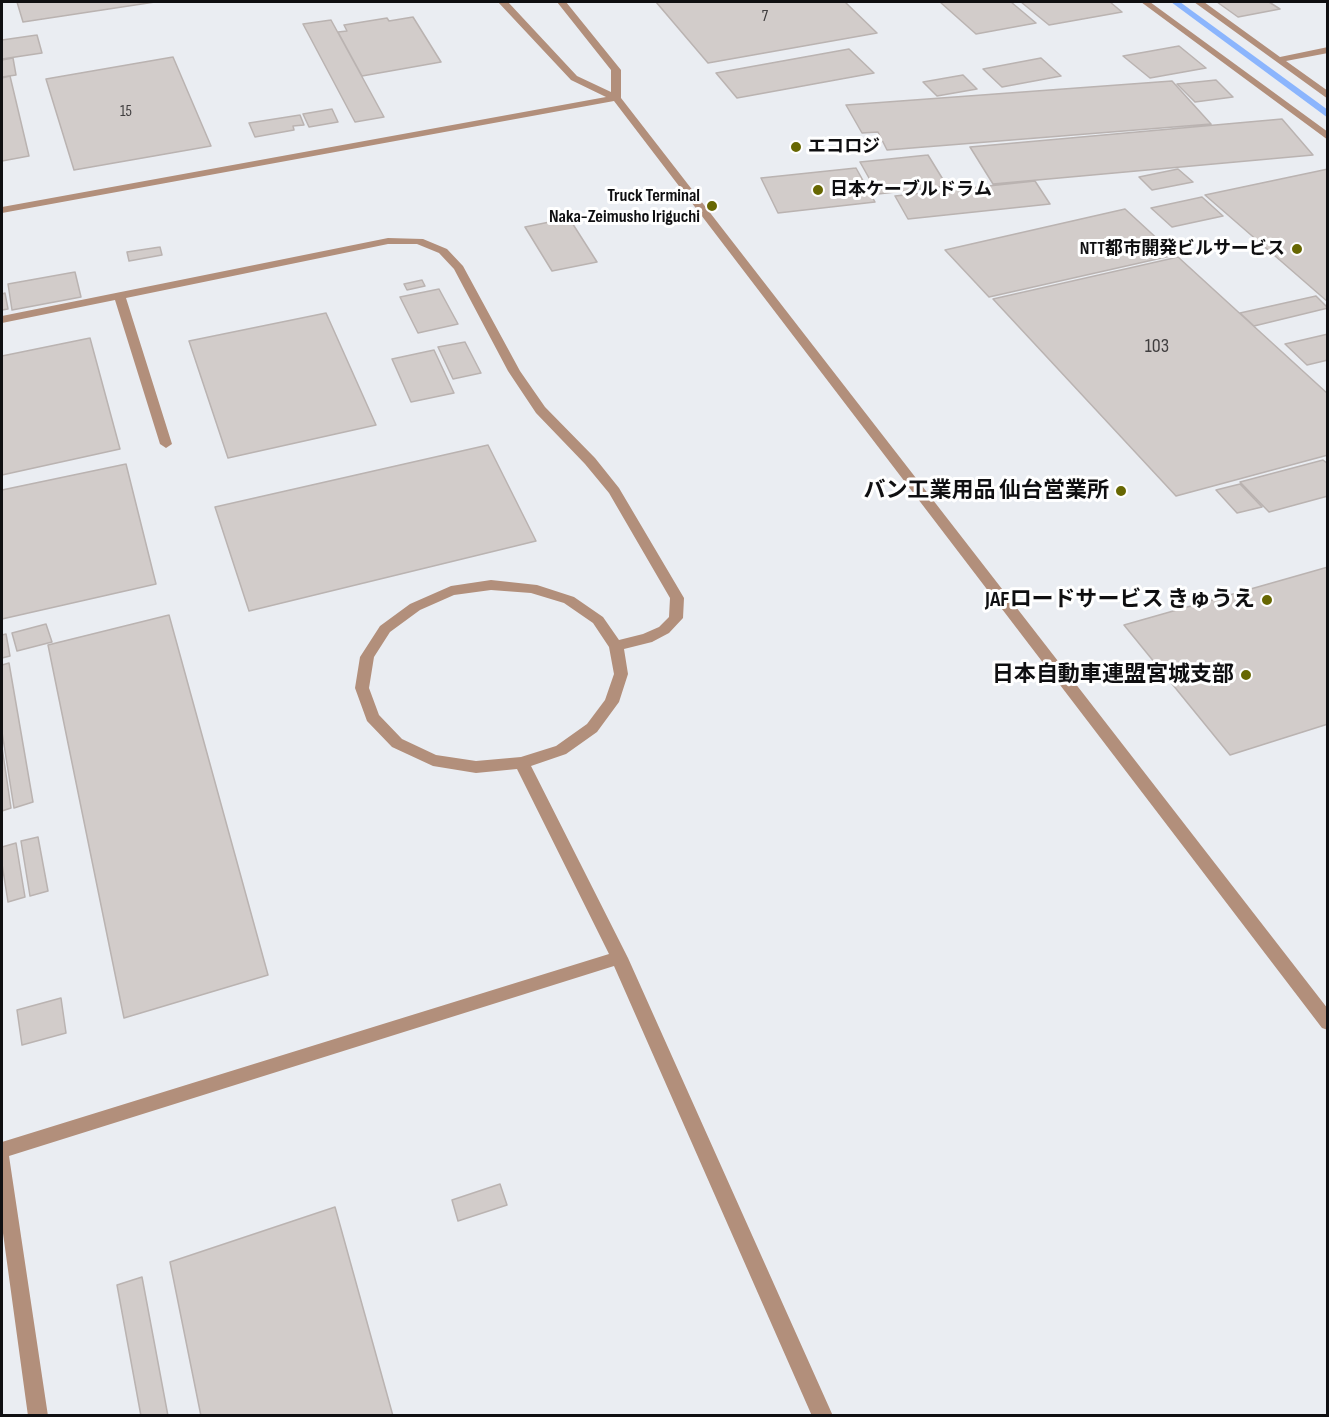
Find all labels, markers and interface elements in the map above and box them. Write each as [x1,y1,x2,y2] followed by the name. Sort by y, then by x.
[762,7,768,27] house number: 7
[120,102,132,122] house number: 15
[808,136,880,158] place label: エコロジ
[789,140,803,154] marker: エコロジ
[830,179,992,201] place label: 日本ケーブルドラム
[811,183,825,197] marker: 日本ケーブルドラム
[549,185,700,228] place label: Truck Terminal Naka-Zeimusho Iriguchi
[705,199,719,213] marker: Truck Terminal Naka-Zeimusho Iriguchi
[1080,238,1285,260] place label: NTT都市開発ビルサービス
[1290,242,1304,256] marker: NTT都市開発ビルサービス
[1145,335,1169,359] house number: 103
[864,478,1109,504] place label: バン工業用品 仙台営業所
[1114,484,1128,498] marker: バン工業用品 仙台営業所
[985,587,1255,613] place label: JAFロードサービス きゅうえ
[1260,593,1274,607] marker: JAFロードサービス きゅうえ
[992,662,1234,688] place label: 日本自動車連盟宮城支部
[1239,668,1253,682] marker: 日本自動車連盟宮城支部

